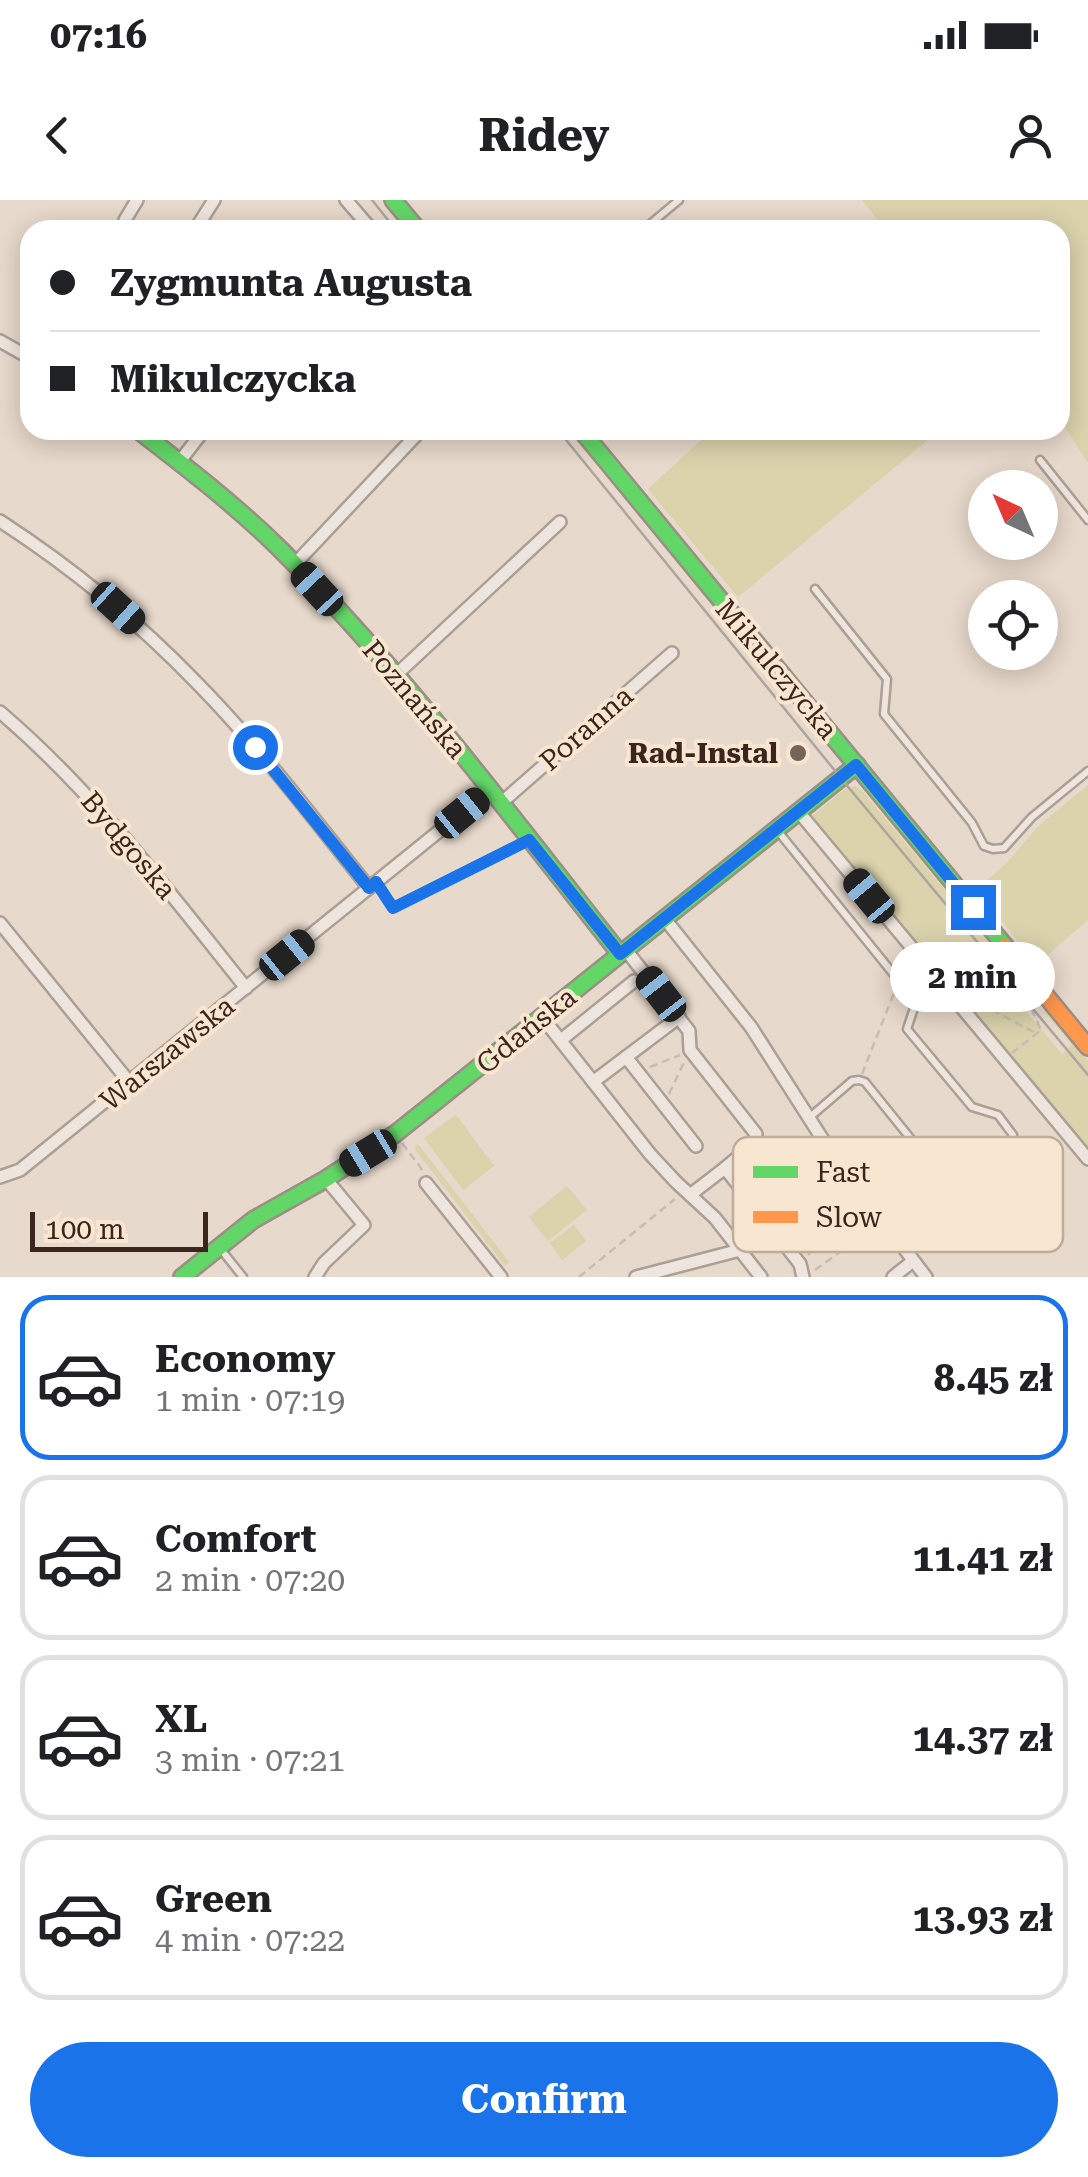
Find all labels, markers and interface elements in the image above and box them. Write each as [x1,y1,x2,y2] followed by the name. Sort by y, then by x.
[50,13,147,57] text: 07:16
[30,108,85,163] icon: back
[1003,108,1058,163] icon: person
[478,109,610,162] text: Ridey
[110,261,472,305] text: Zygmunta Augusta
[110,357,356,401] text: Mikulczycka
[968,470,1058,560] north arrow
[968,470,1058,670] map controls
[286,557,348,621] car
[86,577,150,639] car
[968,580,1058,670] button: locate
[709,593,845,746] street label: Mikulczycka
[356,633,474,765] street label: Poznańska
[533,679,640,778] street label: Poranna
[233,725,278,770] route start
[628,737,778,770] place label: Rad-Instal
[787,742,809,764] marker: Rad-Instal
[429,782,495,844] car
[74,785,183,906] street label: Bydgoska
[838,863,900,929] car
[951,885,996,930] route end
[254,924,320,986] car
[890,942,1056,1012] callout: 2 min
[928,958,1017,996] text: 2 min
[631,961,691,1027] car
[470,980,583,1081] street label: Gdańska
[94,989,241,1118] street label: Warszawska
[335,1125,401,1181] car
[733,1137,1063,1252] legend
[816,1156,870,1189] text: Fast
[816,1201,883,1234] text: Slow
[30,1207,208,1252] scale bar
[45,1213,125,1246] text: 100 m
[35,1333,125,1423] icon: car
[155,1337,335,1381] text: Economy
[934,1356,1053,1400] text: 8.45 zł
[155,1381,345,1419] text: 1 min · 07:19
[35,1513,125,1603] icon: car
[155,1517,316,1561] text: Comfort
[912,1536,1053,1580] text: 11.41 zł
[155,1561,345,1599] text: 2 min · 07:20
[35,1693,125,1783] icon: car
[155,1697,207,1741] text: XL
[912,1716,1053,1760] text: 14.37 zł
[155,1741,345,1779] text: 3 min · 07:21
[35,1873,125,1963] icon: car
[155,1877,272,1921] text: Green
[912,1896,1053,1940] text: 13.93 zł
[155,1921,345,1959] text: 4 min · 07:22
[30,2042,1058,2157] button: Confirm

